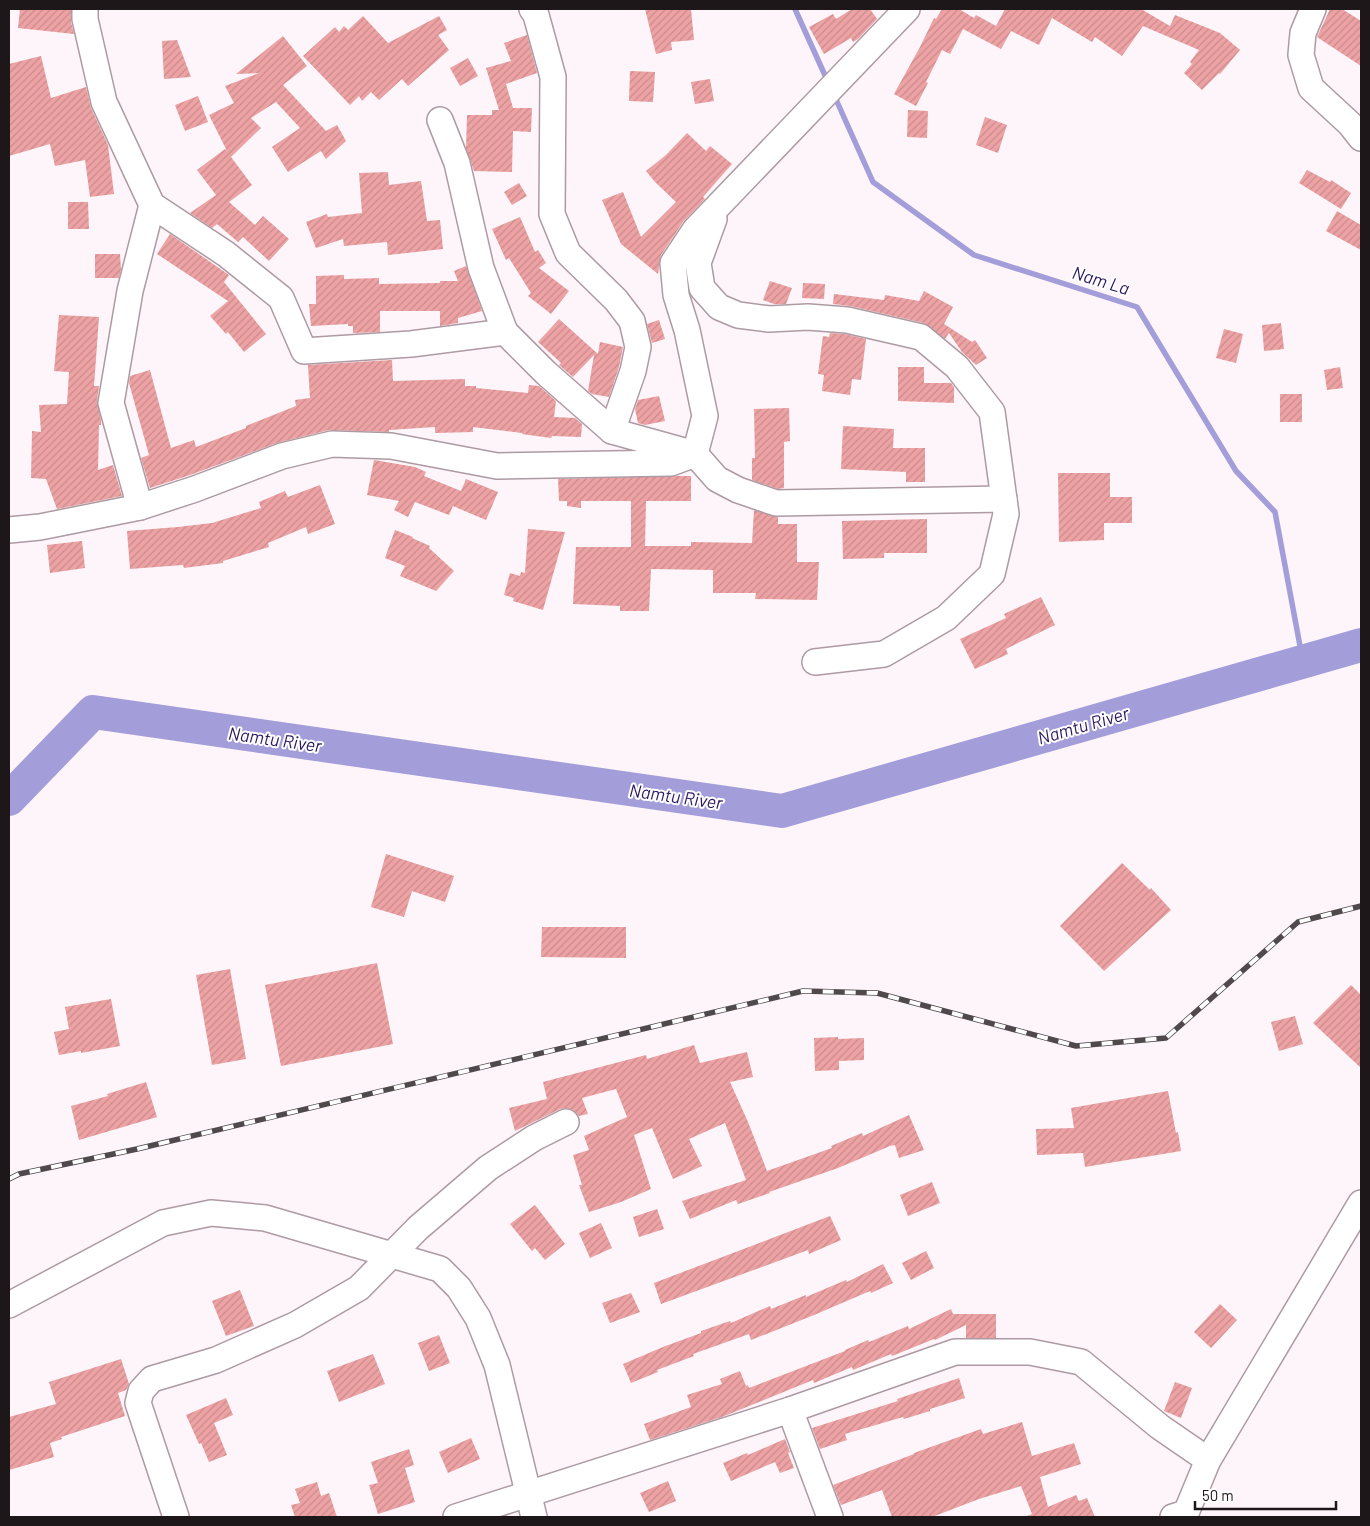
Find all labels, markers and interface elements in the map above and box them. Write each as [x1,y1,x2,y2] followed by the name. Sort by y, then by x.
[1070,261,1132,299] water label: Nam La
[1035,701,1132,748] water label: Namtu River
[227,722,324,757] water label: Namtu River
[628,779,725,814] water label: Namtu River
[1195,1478,1336,1510] scale bar
[1202,1486,1234,1504] text: 50 m

